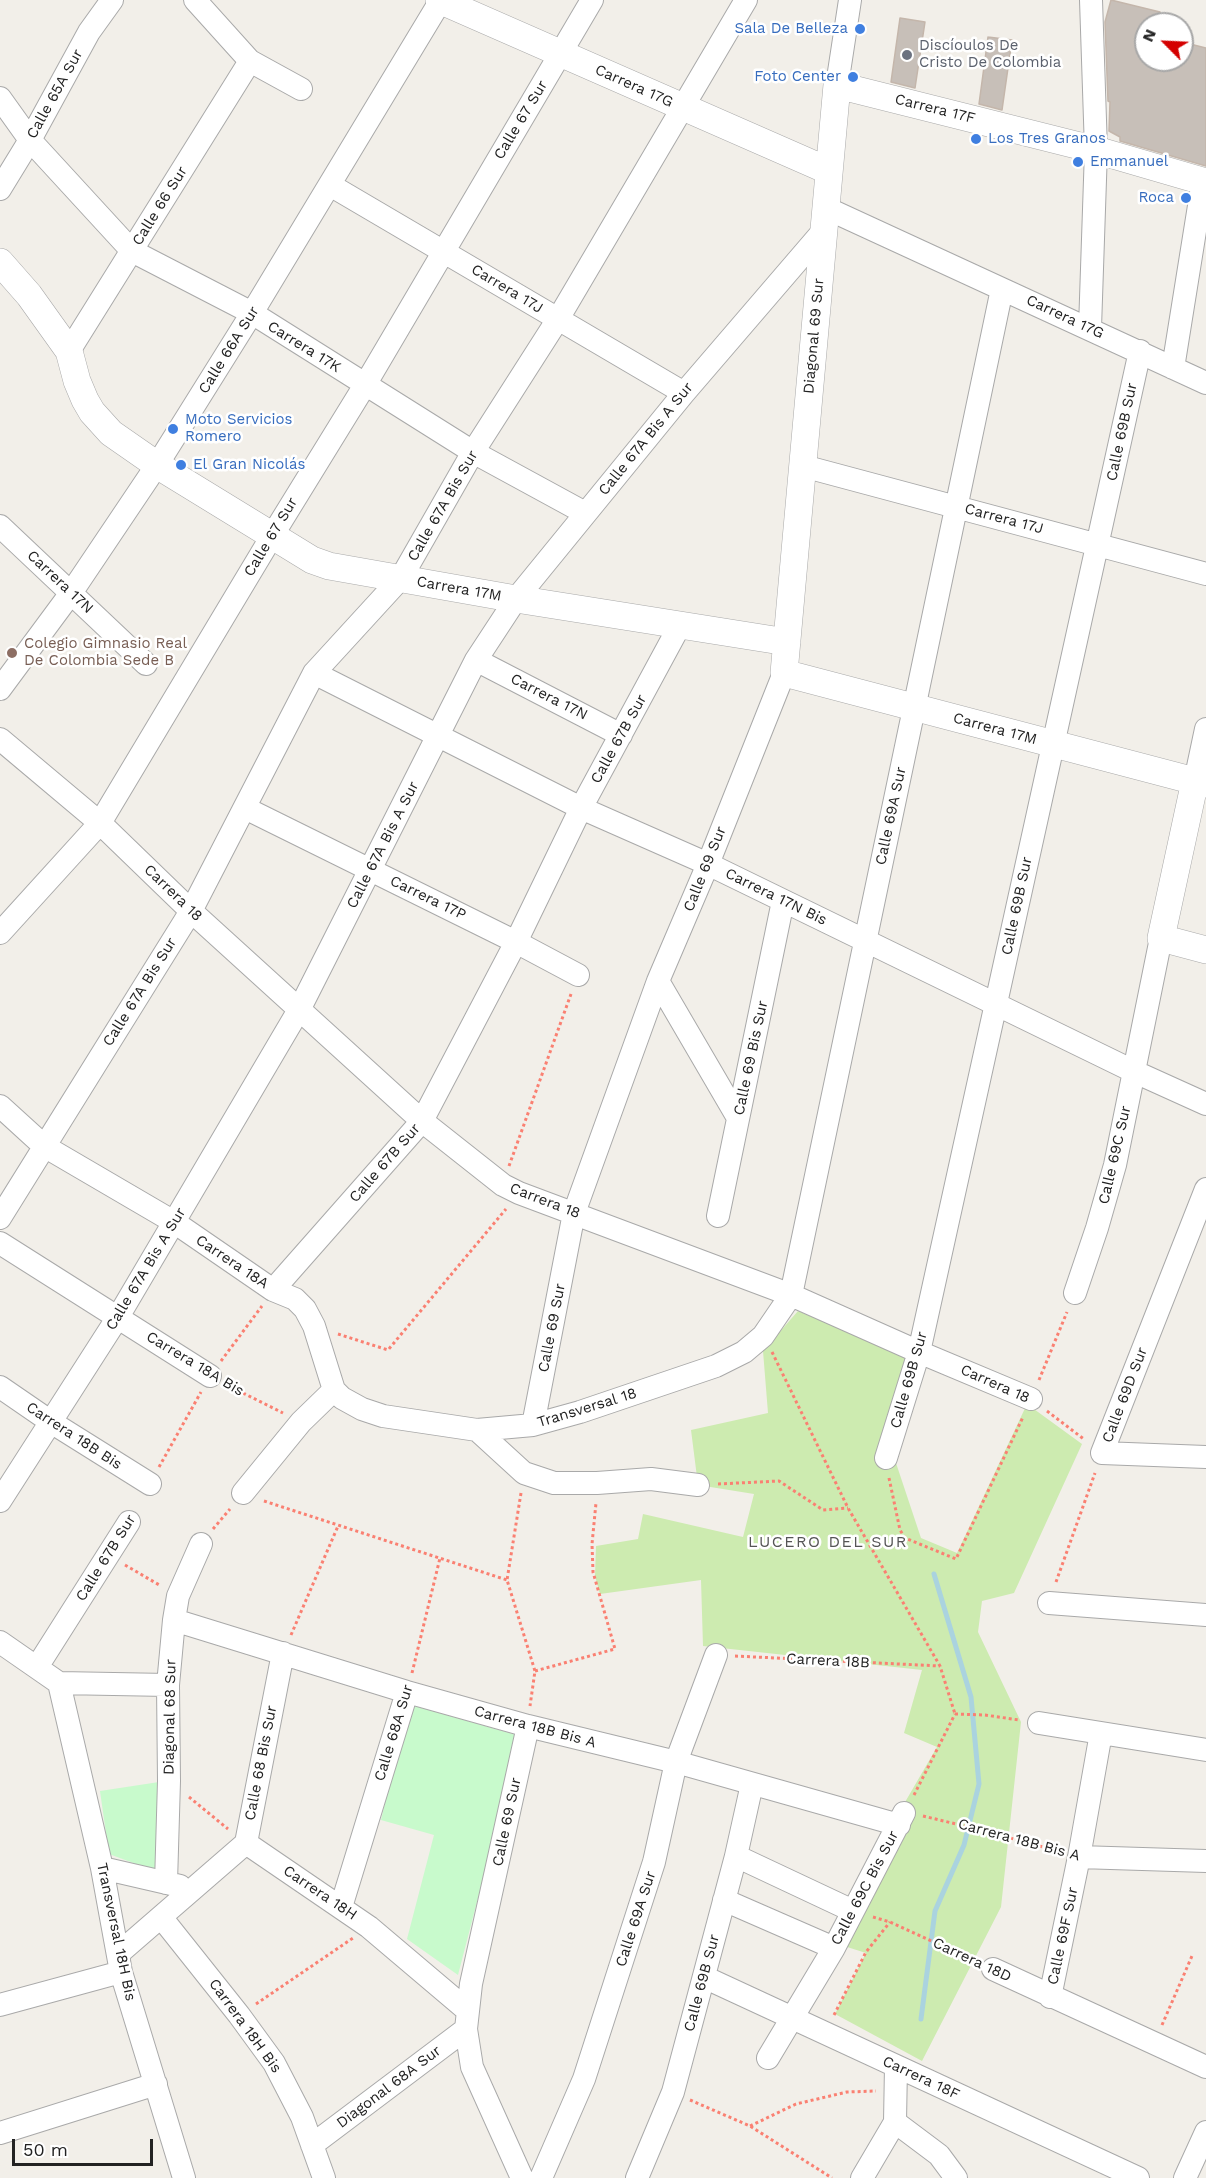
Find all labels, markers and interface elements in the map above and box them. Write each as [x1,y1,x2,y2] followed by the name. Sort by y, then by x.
[1134,12,1194,72] north arrow
[734,20,848,38] place label: Sala De Belleza
[853,22,867,36] marker: Sala De Belleza
[1138,26,1160,45] text: N
[919,37,1061,72] place label: Discíoulos De Cristo De Colombia
[23,46,87,142] street label: Calle 65A Sur
[900,48,914,62] marker: Discíoulos De Cristo De Colombia
[592,61,676,111] street label: Carrera 17G
[754,68,841,86] place label: Foto Center
[846,70,860,84] marker: Foto Center
[490,77,552,163] street label: Calle 67 Sur
[893,90,977,128] street label: Carrera 17F
[988,130,1106,148] place label: Los Tres Granos
[969,132,983,146] marker: Los Tres Granos
[1090,153,1168,171] place label: Emmanuel
[1071,155,1085,169] marker: Emmanuel
[129,163,191,249] street label: Calle 66 Sur
[1138,189,1174,207] place label: Roca
[1179,191,1193,205] marker: Roca
[468,260,546,318] street label: Carrera 17J
[800,277,828,395] street label: Diagonal 69 Sur
[1023,291,1107,343] street label: Carrera 17G
[195,303,263,397] street label: Calle 66A Sur
[264,317,344,377] street label: Carrera 17K
[595,379,697,499] street label: Calle 67A Bis A Sur
[1103,381,1141,483] street label: Calle 69B Sur
[185,411,292,446] place label: Moto Servicios Romero
[166,422,180,436] marker: Moto Servicios Romero
[404,447,482,565] street label: Calle 67A Bis Sur
[193,456,305,474] place label: El Gran Nicolás
[174,458,188,472] marker: El Gran Nicolás
[240,494,302,580] street label: Calle 67 Sur
[963,500,1045,538] street label: Carrera 17J
[23,547,97,617] street label: Carrera 17N
[415,573,503,605] street label: Carrera 17M
[24,635,187,670] place label: Colegio Gimnasio Real De Colombia Sede B
[5,646,19,660] marker: Colegio Gimnasio Real De Colombia Sede B
[507,670,591,724] street label: Carrera 17N
[587,691,651,787] street label: Calle 67B Sur
[951,709,1039,749] street label: Carrera 17M
[872,765,910,867] street label: Calle 69A Sur
[343,779,423,911] street label: Calle 67A Bis A Sur
[680,824,730,914] street label: Calle 69 Sur
[998,855,1036,957] street label: Calle 69B Sur
[140,861,206,925] street label: Carrera 18
[722,865,830,929] street label: Carrera 17N Bis
[387,872,469,924] street label: Carrera 17P
[99,934,181,1050] street label: Calle 67A Bis Sur
[730,999,772,1117] street label: Calle 69 Bis Sur
[1095,1104,1135,1206] street label: Calle 69C Sur
[346,1120,424,1206] street label: Calle 67B Sur
[507,1179,583,1223] street label: Carrera 18
[102,1204,190,1334] street label: Calle 67A Bis A Sur
[192,1231,272,1293] street label: Carrera 18A
[535,1282,569,1374] street label: Calle 69 Sur
[143,1328,247,1400] street label: Carrera 18A Bis
[887,1329,931,1431] street label: Calle 69B Sur
[1099,1345,1151,1445] street label: Calle 69D Sur
[958,1361,1032,1407] street label: Carrera 18
[535,1384,639,1432] street label: Transversal 18
[23,1398,125,1474] street label: Carrera 18B Bis
[72,1511,140,1605] street label: Calle 67B Sur
[748,1532,908,1552] district label: LUCERO DEL SUR
[786,1650,870,1672] street label: Carrera 18B
[160,1659,180,1775] street label: Diagonal 68 Sur
[371,1683,417,1783] street label: Calle 68A Sur
[472,1702,598,1752] street label: Carrera 18B Bis A
[241,1704,281,1822] street label: Calle 68 Bis Sur
[489,1776,525,1868] street label: Calle 69 Sur
[956,1815,1082,1865] street label: Carrera 18B Bis A
[827,1828,903,1948] street label: Calle 69C Bis Sur
[93,1861,139,2003] street label: Transversal 18H Bis
[280,1862,360,1924] street label: Carrera 18H
[612,1869,660,1969] street label: Calle 69A Sur
[1044,1886,1082,1986] street label: Calle 69F Sur
[680,1932,724,2034] street label: Calle 69B Sur
[930,1934,1014,1986] street label: Carrera 18D
[205,1975,285,2077] street label: Carrera 18H Bis
[333,2042,445,2132] street label: Diagonal 68A Sur
[879,2052,963,2104] street label: Carrera 18F
[15,2127,156,2165] scale bar
[23,2139,68,2160] text: 50 m

